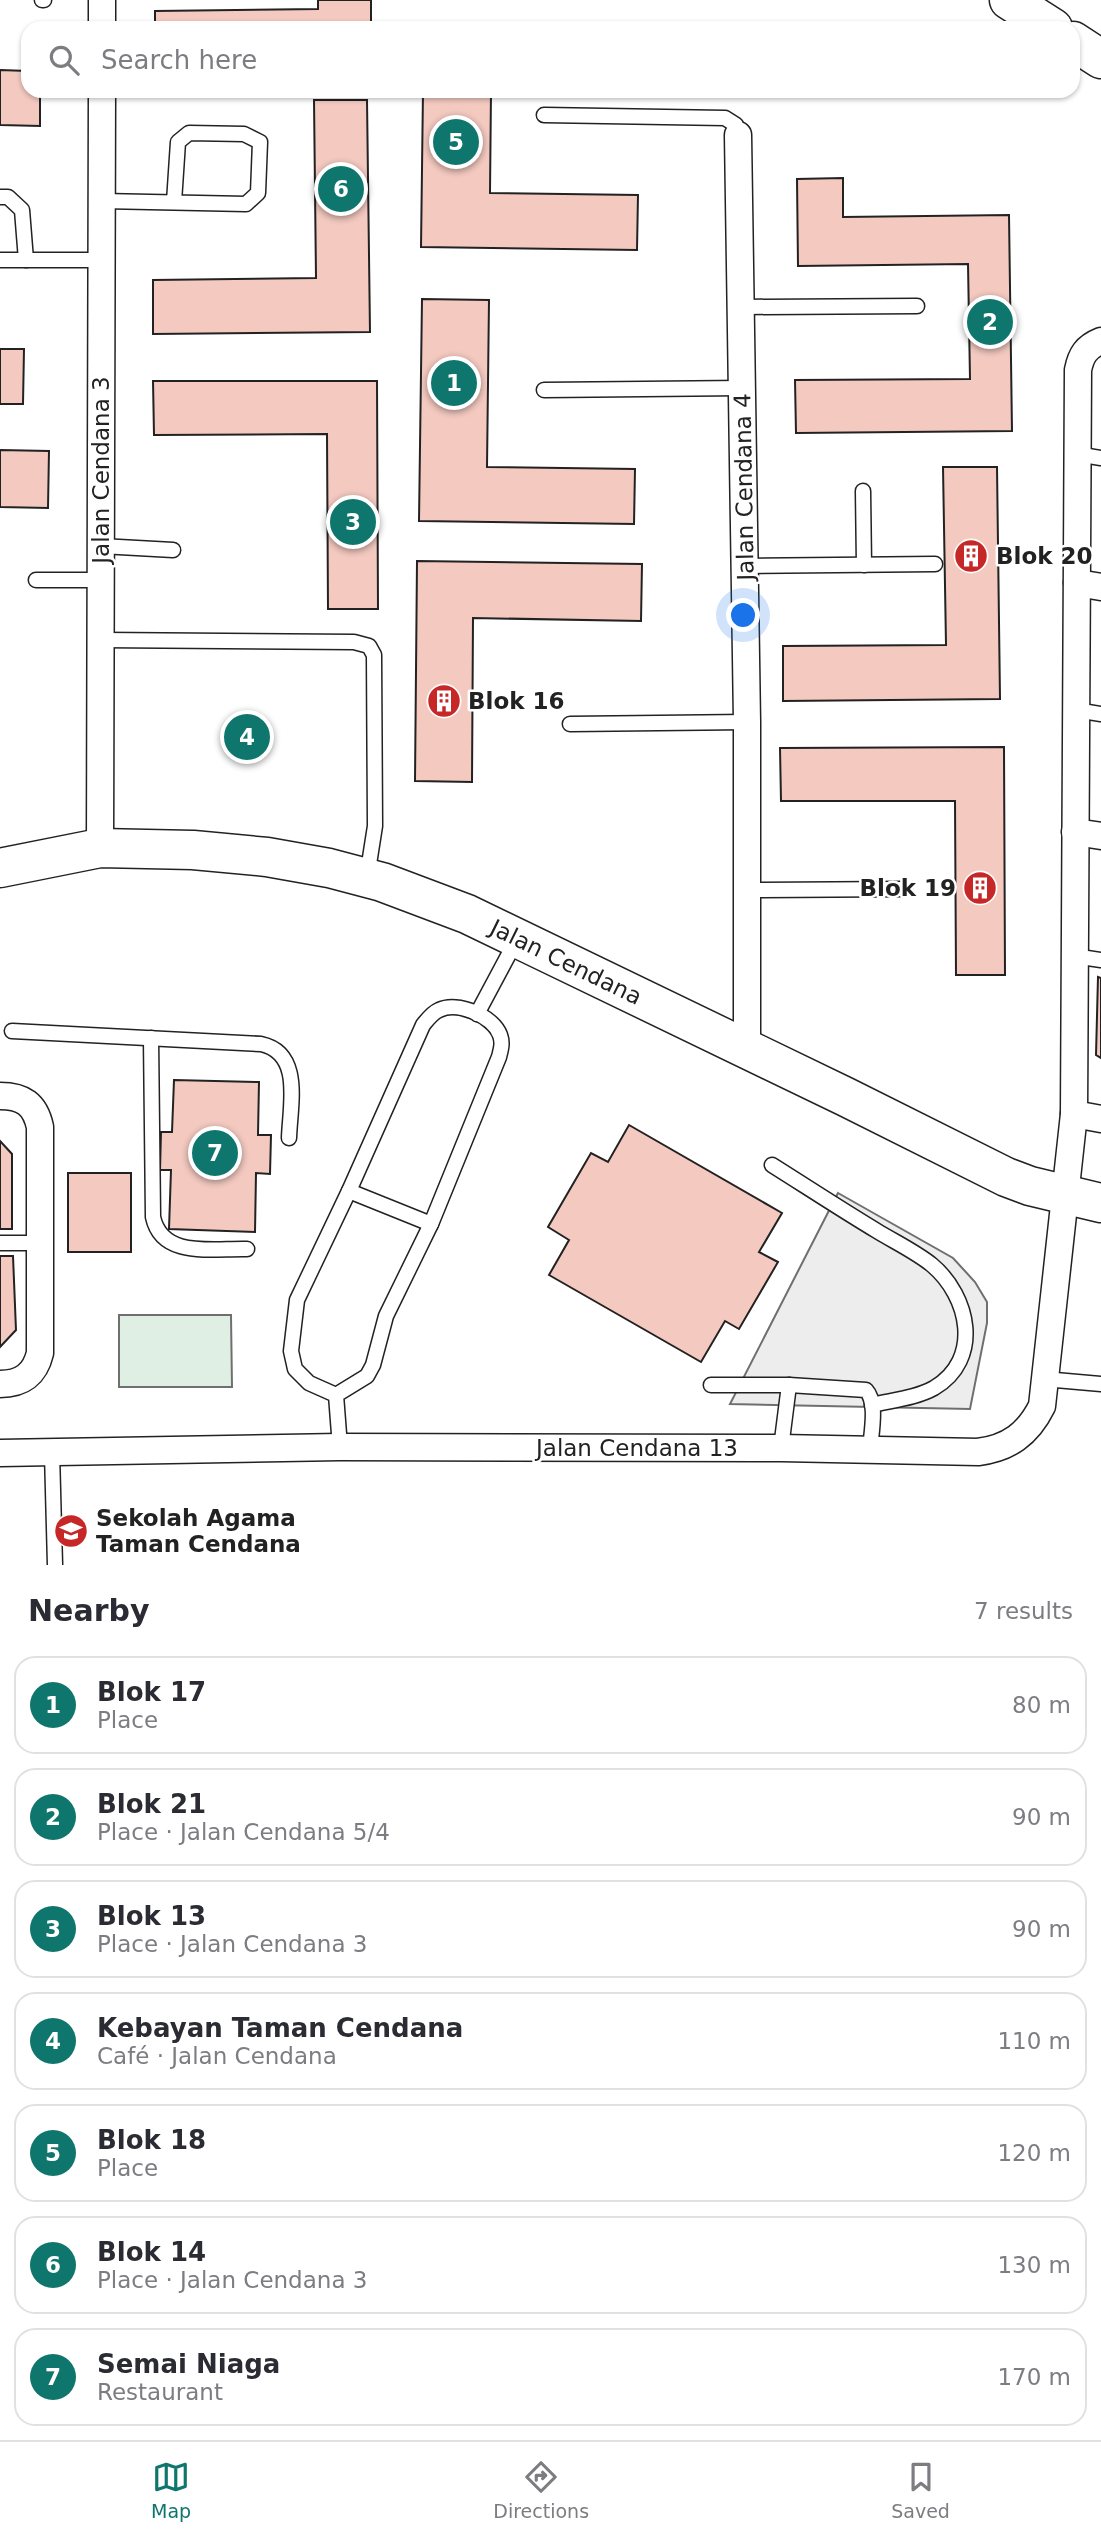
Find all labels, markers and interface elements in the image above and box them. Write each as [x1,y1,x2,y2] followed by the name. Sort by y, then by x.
[21,21,1080,98] search box
[45,41,83,79] icon: search
[101,45,257,75] text: Search here
[433,116,479,168] pin: 5
[318,163,364,215] pin: 6
[967,296,1013,348] pin: 2
[431,357,477,409] pin: 1
[88,376,114,566] street label: Jalan Cendana 3
[729,393,759,583] street label: Jalan Cendana 4
[330,496,376,548] pin: 3
[952,537,990,575] building icon: Blok 20
[996,543,1093,569] place label: Blok 20
[726,598,760,632] your location
[425,682,463,720] building icon: Blok 16
[468,688,565,714] place label: Blok 16
[224,711,270,763] pin: 4
[961,869,999,907] building icon: Blok 19
[859,875,956,901] place label: Blok 19
[484,913,646,1010] street label: Jalan Cendana
[192,1127,238,1179] pin: 7
[534,1435,738,1461] street label: Jalan Cendana 13
[96,1505,301,1557] place label: Sekolah Agama Taman Cendana
[52,1512,90,1550] school or university icon: Sekolah Agama Taman Cendana
[28,1593,150,1628] text: Nearby
[974,1598,1073,1624] text: 7 results
[97,1677,206,1707] text: Blok 17
[45,1692,61,1718] text: 1
[1012,1692,1071,1718] text: 80 m
[97,1707,158,1733] text: Place
[97,1789,206,1819] text: Blok 21
[45,1804,61,1830] text: 2
[1012,1804,1071,1830] text: 90 m
[97,1819,390,1845] text: Place · Jalan Cendana 5/4
[97,1901,206,1931] text: Blok 13
[45,1916,61,1942] text: 3
[1012,1916,1071,1942] text: 90 m
[97,1931,367,1957] text: Place · Jalan Cendana 3
[97,2013,463,2043] text: Kebayan Taman Cendana
[45,2028,61,2054] text: 4
[997,2028,1071,2054] text: 110 m
[97,2043,337,2069] text: Café · Jalan Cendana
[97,2125,206,2155] text: Blok 18
[45,2140,61,2166] text: 5
[997,2140,1071,2166] text: 120 m
[97,2155,158,2181] text: Place
[97,2237,206,2267] text: Blok 14
[45,2252,61,2278] text: 6
[997,2252,1071,2278] text: 130 m
[97,2267,367,2293] text: Place · Jalan Cendana 3
[97,2349,280,2379] text: Semai Niaga
[45,2364,61,2390] text: 7
[997,2364,1071,2390] text: 170 m
[97,2379,223,2405] text: Restaurant
[151,2458,191,2522] tab: Map
[493,2458,589,2522] tab: Directions
[891,2458,950,2522] tab: Saved

